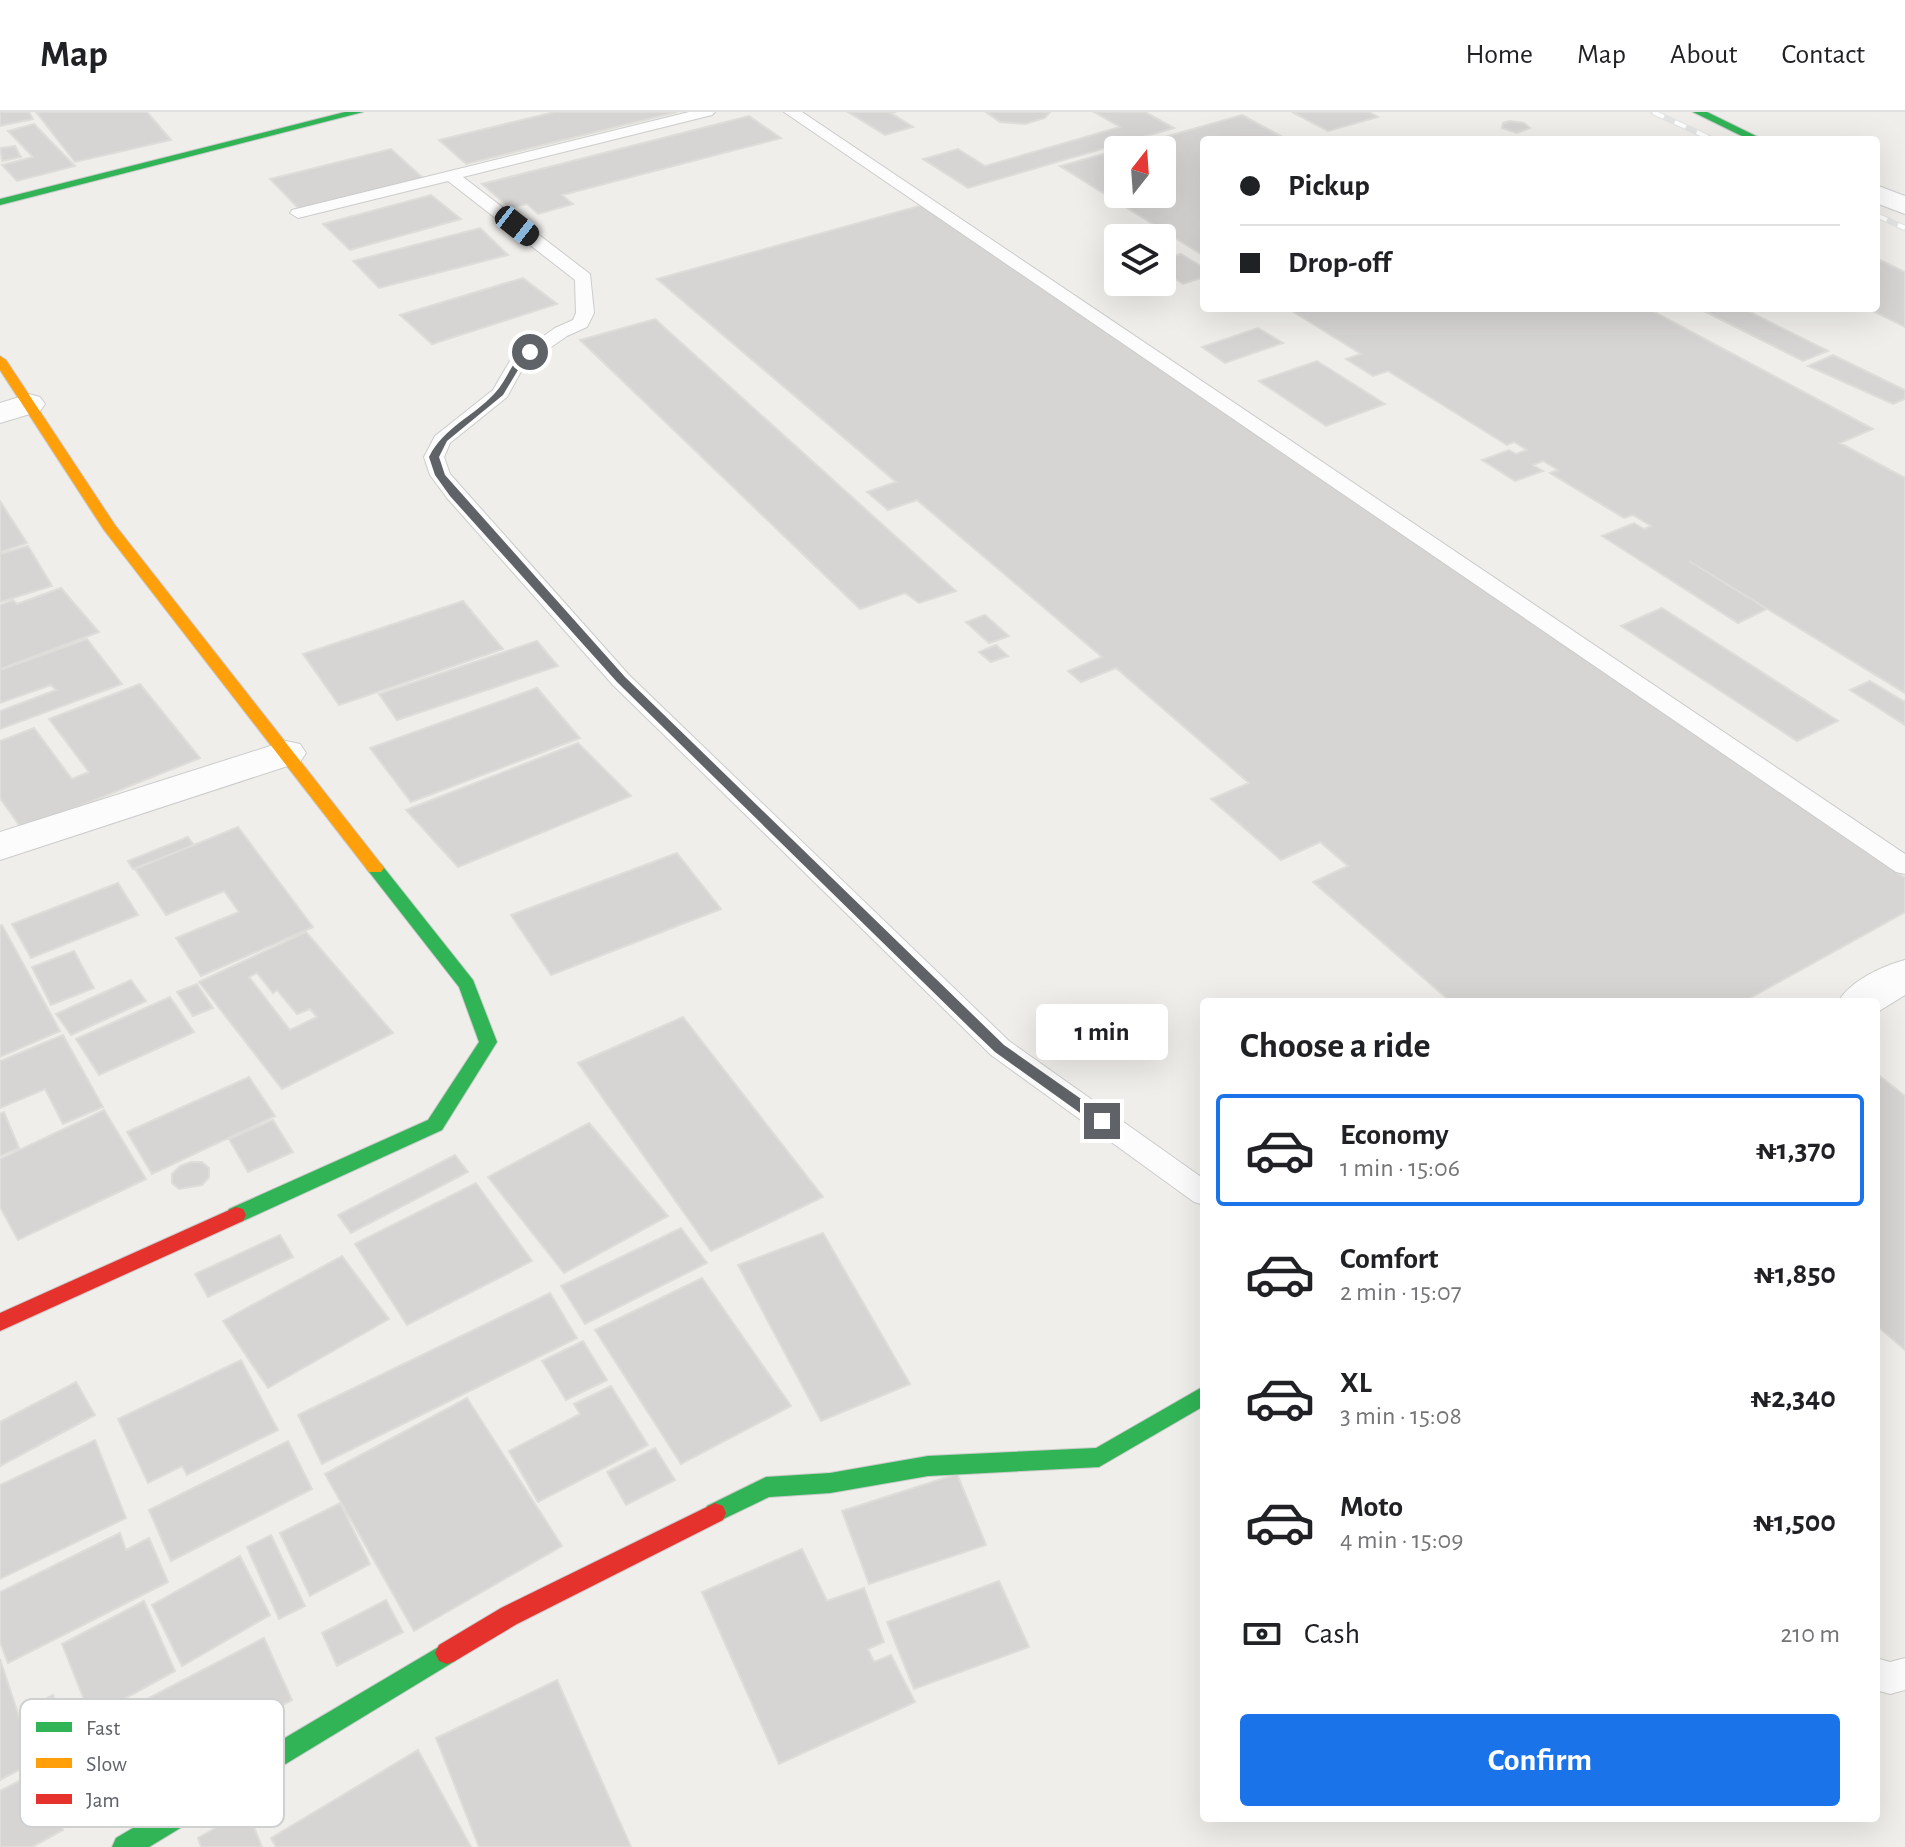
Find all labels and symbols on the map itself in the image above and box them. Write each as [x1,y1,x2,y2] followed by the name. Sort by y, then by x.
[1104,136,1176,208] north arrow
[491,202,543,250] car
[512,334,548,370] route start
[1036,1005,1168,1061] callout: 1 min
[1084,1103,1120,1139] route end
[20,1699,284,1827] legend
[86,1717,120,1739] text: Fast
[86,1753,127,1775] text: Slow
[86,1789,120,1811] text: Jam

